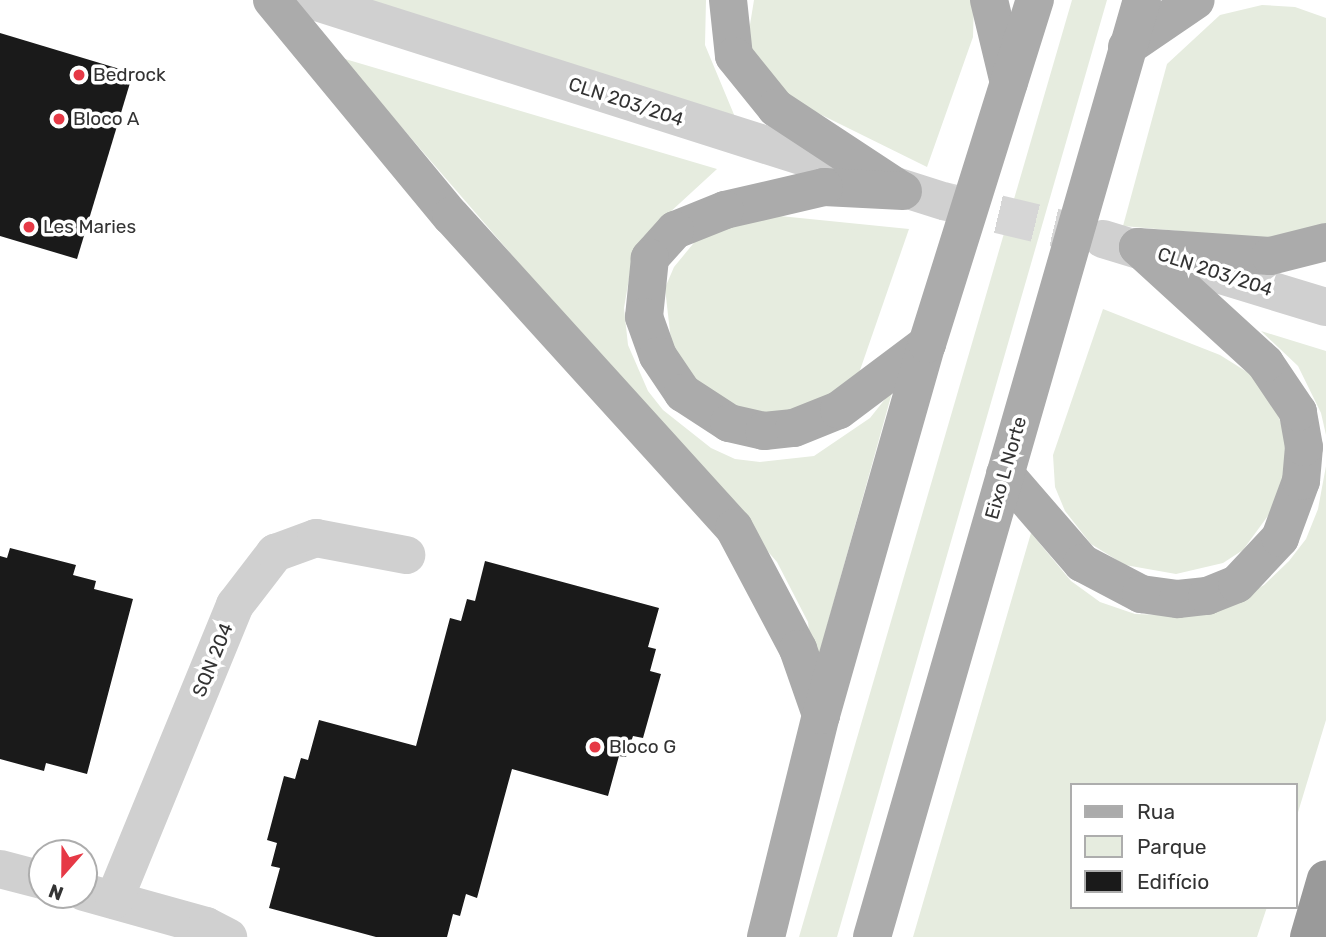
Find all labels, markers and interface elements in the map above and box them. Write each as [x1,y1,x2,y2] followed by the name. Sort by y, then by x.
[93,64,166,86] place label: Bedrock
[71,67,87,83] marker: Bedrock
[566,73,686,131] street label: CLN 203/204
[73,108,140,130] place label: Bloco A
[51,111,67,127] marker: Bloco A
[43,216,136,238] place label: Les Maries
[21,219,37,235] marker: Les Maries
[1155,243,1275,301] street label: CLN 203/204
[980,414,1032,522] street label: Eixo L Norte
[188,620,238,700] street label: SQN 204
[609,736,676,758] place label: Bloco G
[587,739,603,755] marker: Bloco G
[1070,783,1298,909] legend
[1137,799,1175,824] text: Rua
[1137,834,1207,859] text: Parque
[28,839,98,909] north arrow
[1137,869,1209,894] text: Edifício
[46,879,67,905] text: N

